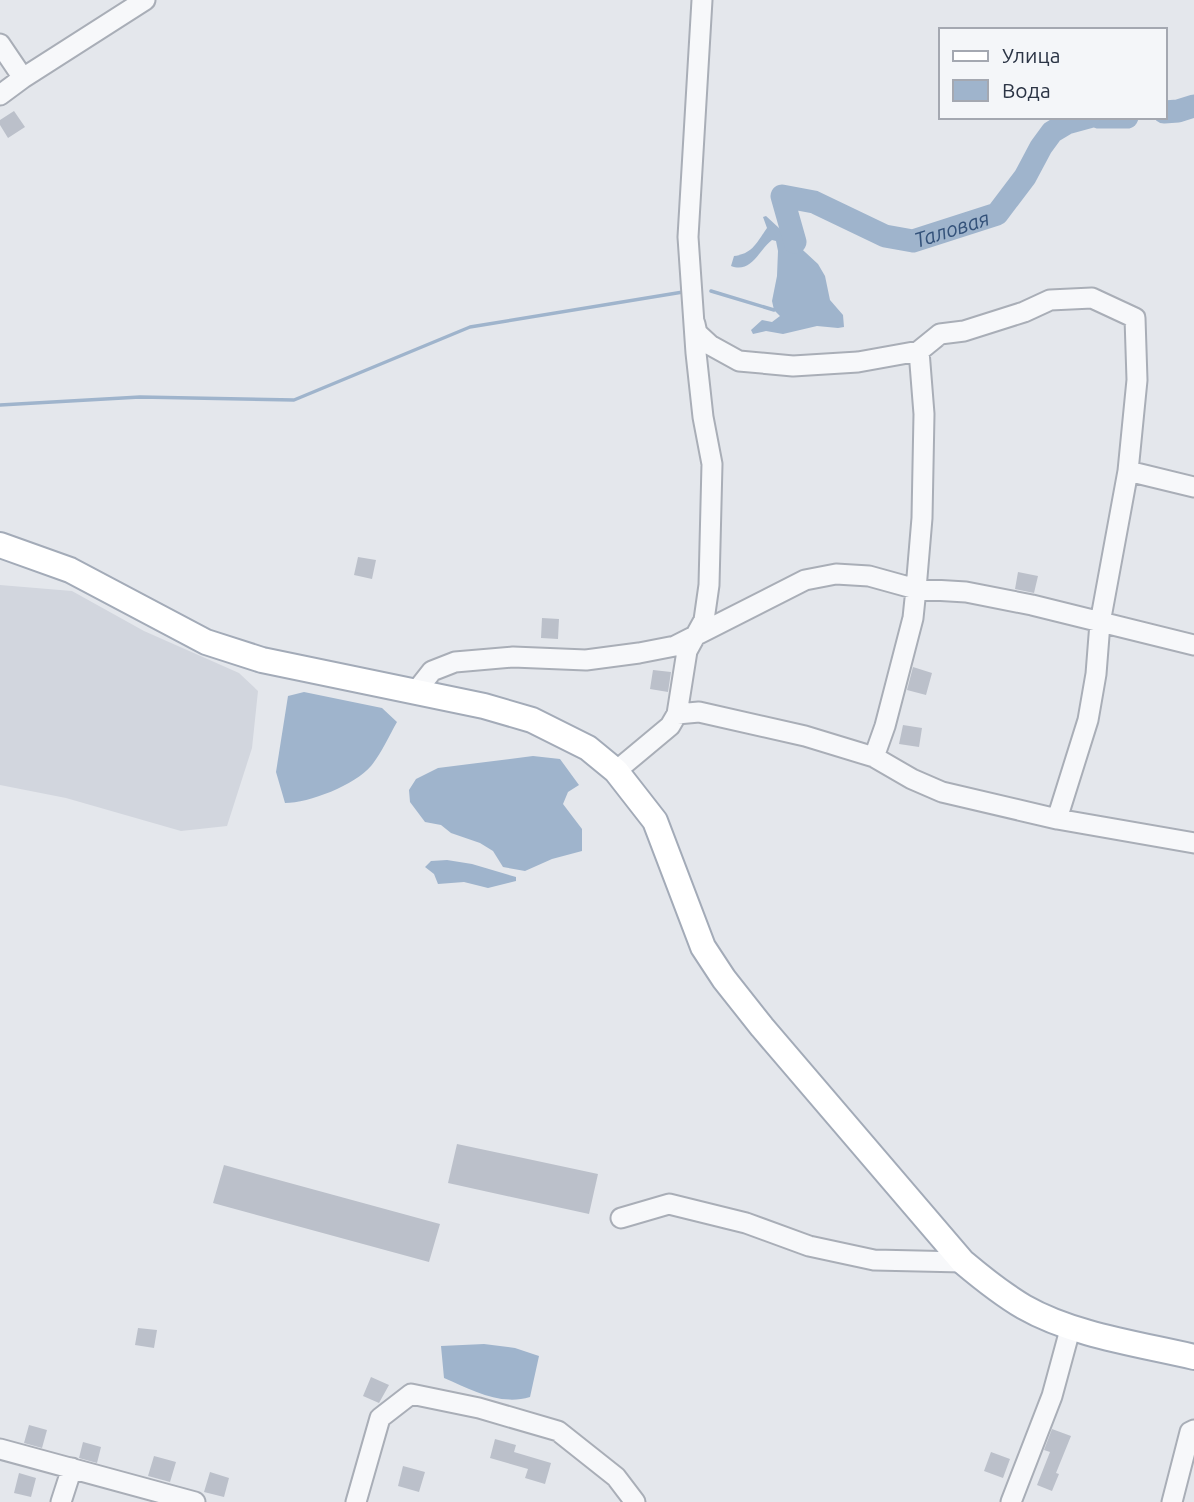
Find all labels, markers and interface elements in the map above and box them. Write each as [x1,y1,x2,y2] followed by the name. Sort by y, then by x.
[939,28,1166,119] legend
[1002,43,1060,67] text: Улица
[1002,78,1051,102] text: Вода
[911,205,992,252] water label: Таловая

